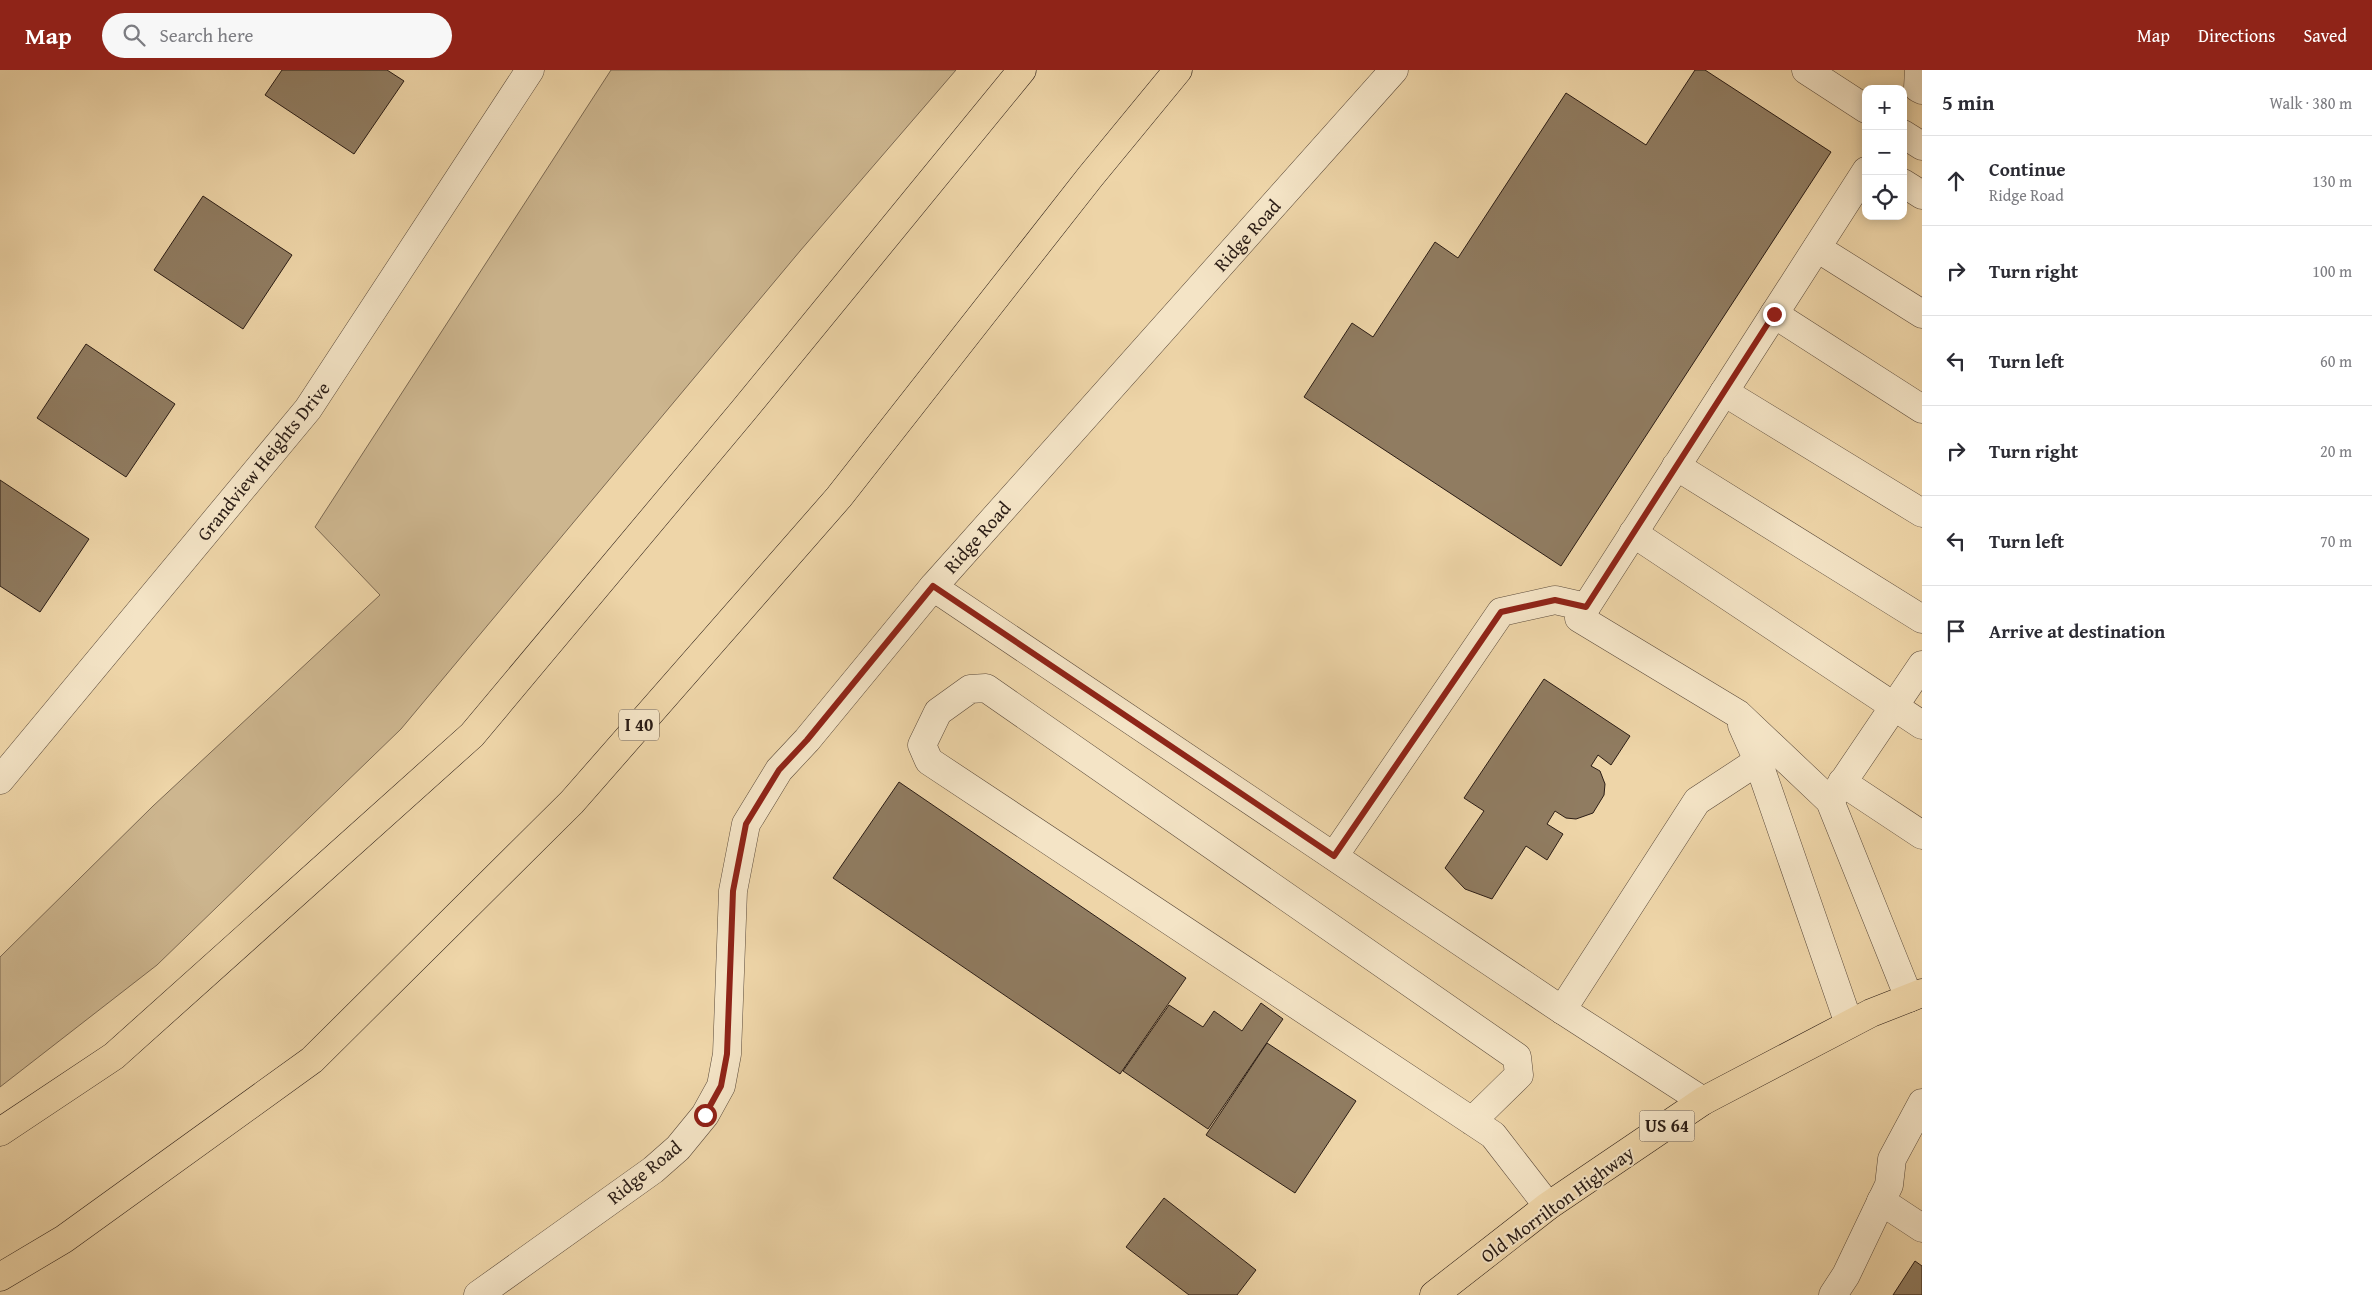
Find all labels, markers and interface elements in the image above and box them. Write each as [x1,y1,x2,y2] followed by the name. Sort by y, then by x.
[102,13,452,58] search box
[25,18,72,53] text: Map
[120,21,148,49] icon: search
[160,21,253,49] text: Search here
[2137,22,2170,49] text: Map
[2198,22,2275,49] text: Directions
[2303,22,2347,49] text: Saved
[1862,85,1907,220] map controls
[1862,85,1907,130] button: +
[1942,87,1994,118] text: 5 min
[2269,91,2352,115] text: Walk · 380 m
[1862,130,1907,175] button: −
[1989,155,2066,183] text: Continue
[1942,167,1970,195] icon: ahead
[2312,169,2352,193] text: 130 m
[1862,175,1907,220] button: locate
[1989,183,2064,207] text: Ridge Road
[1207,192,1288,277] street label: Ridge Road
[1942,257,1970,285] icon: right
[1989,257,2078,285] text: Turn right
[2312,259,2352,283] text: 100 m
[1763,303,1786,326] route end
[1942,347,1970,375] icon: left
[1989,347,2064,375] text: Turn left
[2320,349,2352,373] text: 60 m
[190,375,336,547] street label: Grandview Heights Drive
[1942,437,1970,465] icon: right
[1989,437,2078,465] text: Turn right
[2320,439,2352,463] text: 20 m
[937,494,1018,579] street label: Ridge Road
[1942,527,1970,555] icon: left
[1989,527,2064,555] text: Turn left
[2320,529,2352,553] text: 70 m
[1942,617,1970,645] icon: arrive
[1989,617,2165,645] text: Arrive at destination
[619,710,659,740] road number: I 40
[694,1104,717,1127] route start
[1640,1110,1694,1142] road number: US 64
[601,1133,688,1211] street label: Ridge Road
[1474,1138,1640,1269] street label: Old Morrilton Highway

